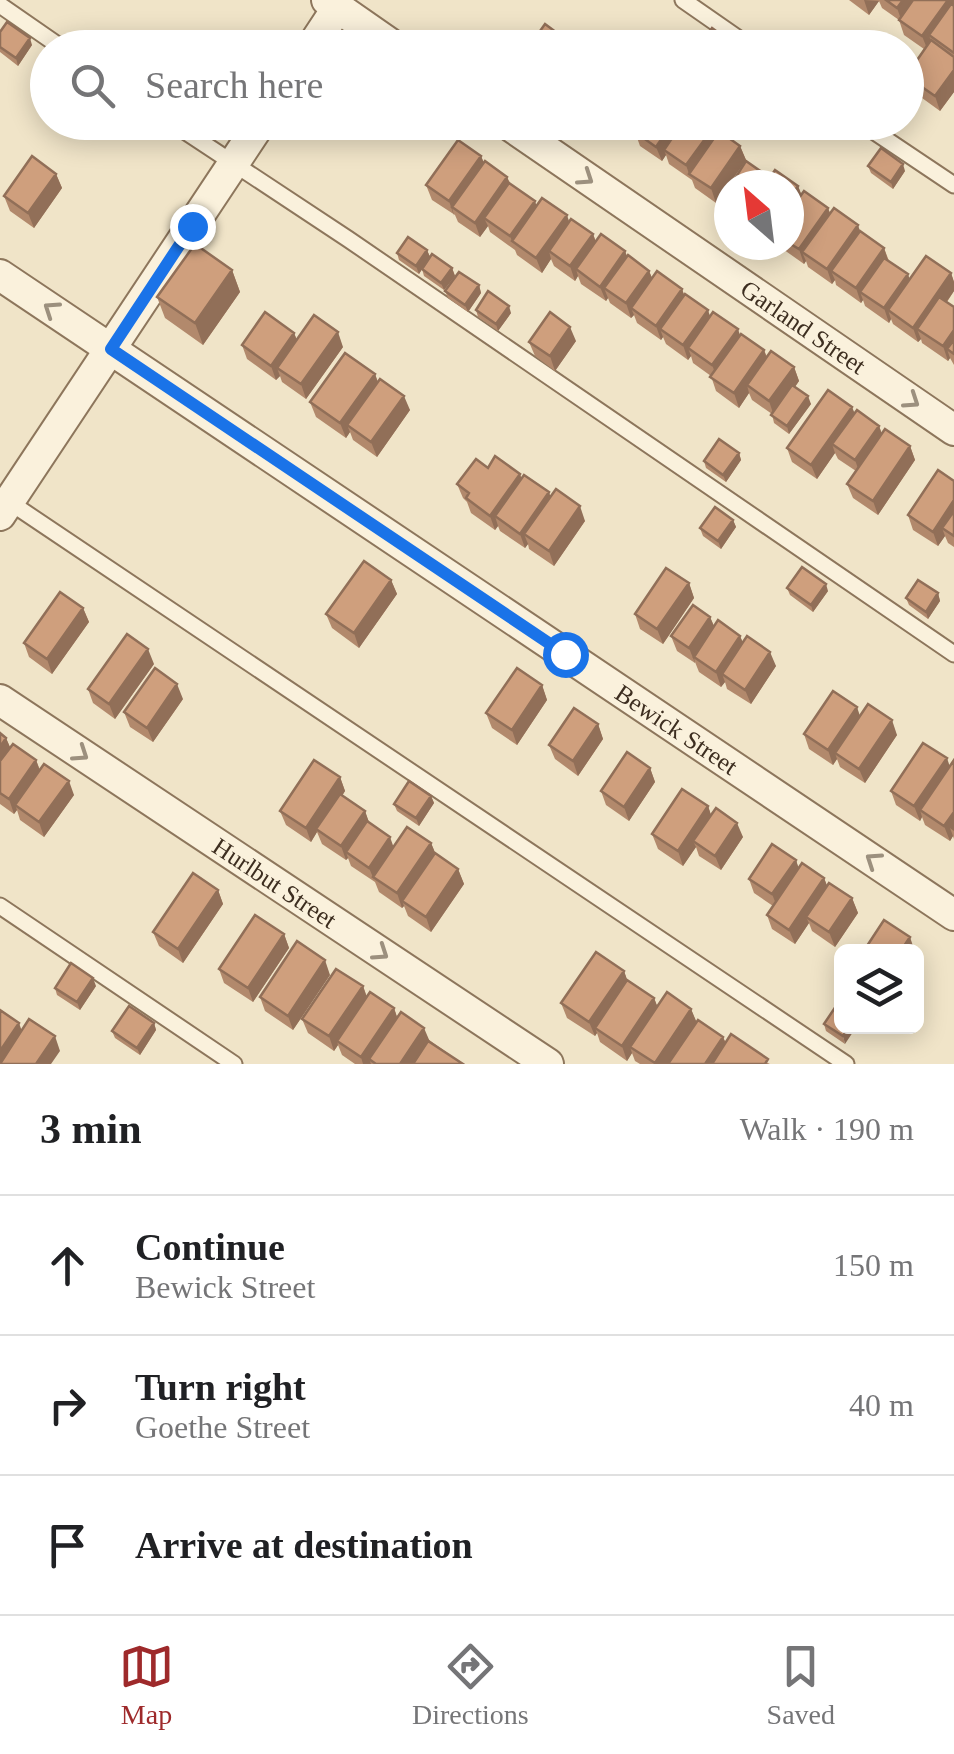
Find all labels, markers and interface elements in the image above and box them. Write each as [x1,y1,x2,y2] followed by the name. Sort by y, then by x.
[30,30,924,140] search box
[65,58,120,113] icon: search
[145,64,323,106] text: Search here
[574,166,593,184] one-way arrow
[714,170,804,260] north arrow
[170,204,216,250] route end
[736,275,871,379] street label: Garland Street
[43,303,62,321] one-way arrow
[900,389,919,407] one-way arrow
[543,632,589,678] route start
[610,679,743,780] street label: Bewick Street
[71,741,89,760] one-way arrow
[208,832,341,934] street label: Hurlbut Street
[866,854,884,873] one-way arrow
[370,940,388,959] one-way arrow
[834,944,924,1034] map controls
[834,944,924,1034] button: layers
[40,1106,142,1152] text: 3 min
[740,1111,914,1147] text: Walk · 190 m
[135,1226,285,1268] text: Continue
[40,1238,95,1293] icon: ahead
[833,1247,914,1283] text: 150 m
[135,1269,315,1305] text: Bewick Street
[135,1366,306,1408] text: Turn right
[40,1378,95,1433] icon: right
[849,1387,914,1423] text: 40 m
[135,1409,310,1445] text: Goethe Street
[40,1518,95,1573] icon: arrive
[135,1524,473,1566] text: Arrive at destination
[119,1639,174,1731] tab: Map
[412,1639,529,1731] tab: Directions
[767,1639,835,1731] tab: Saved

